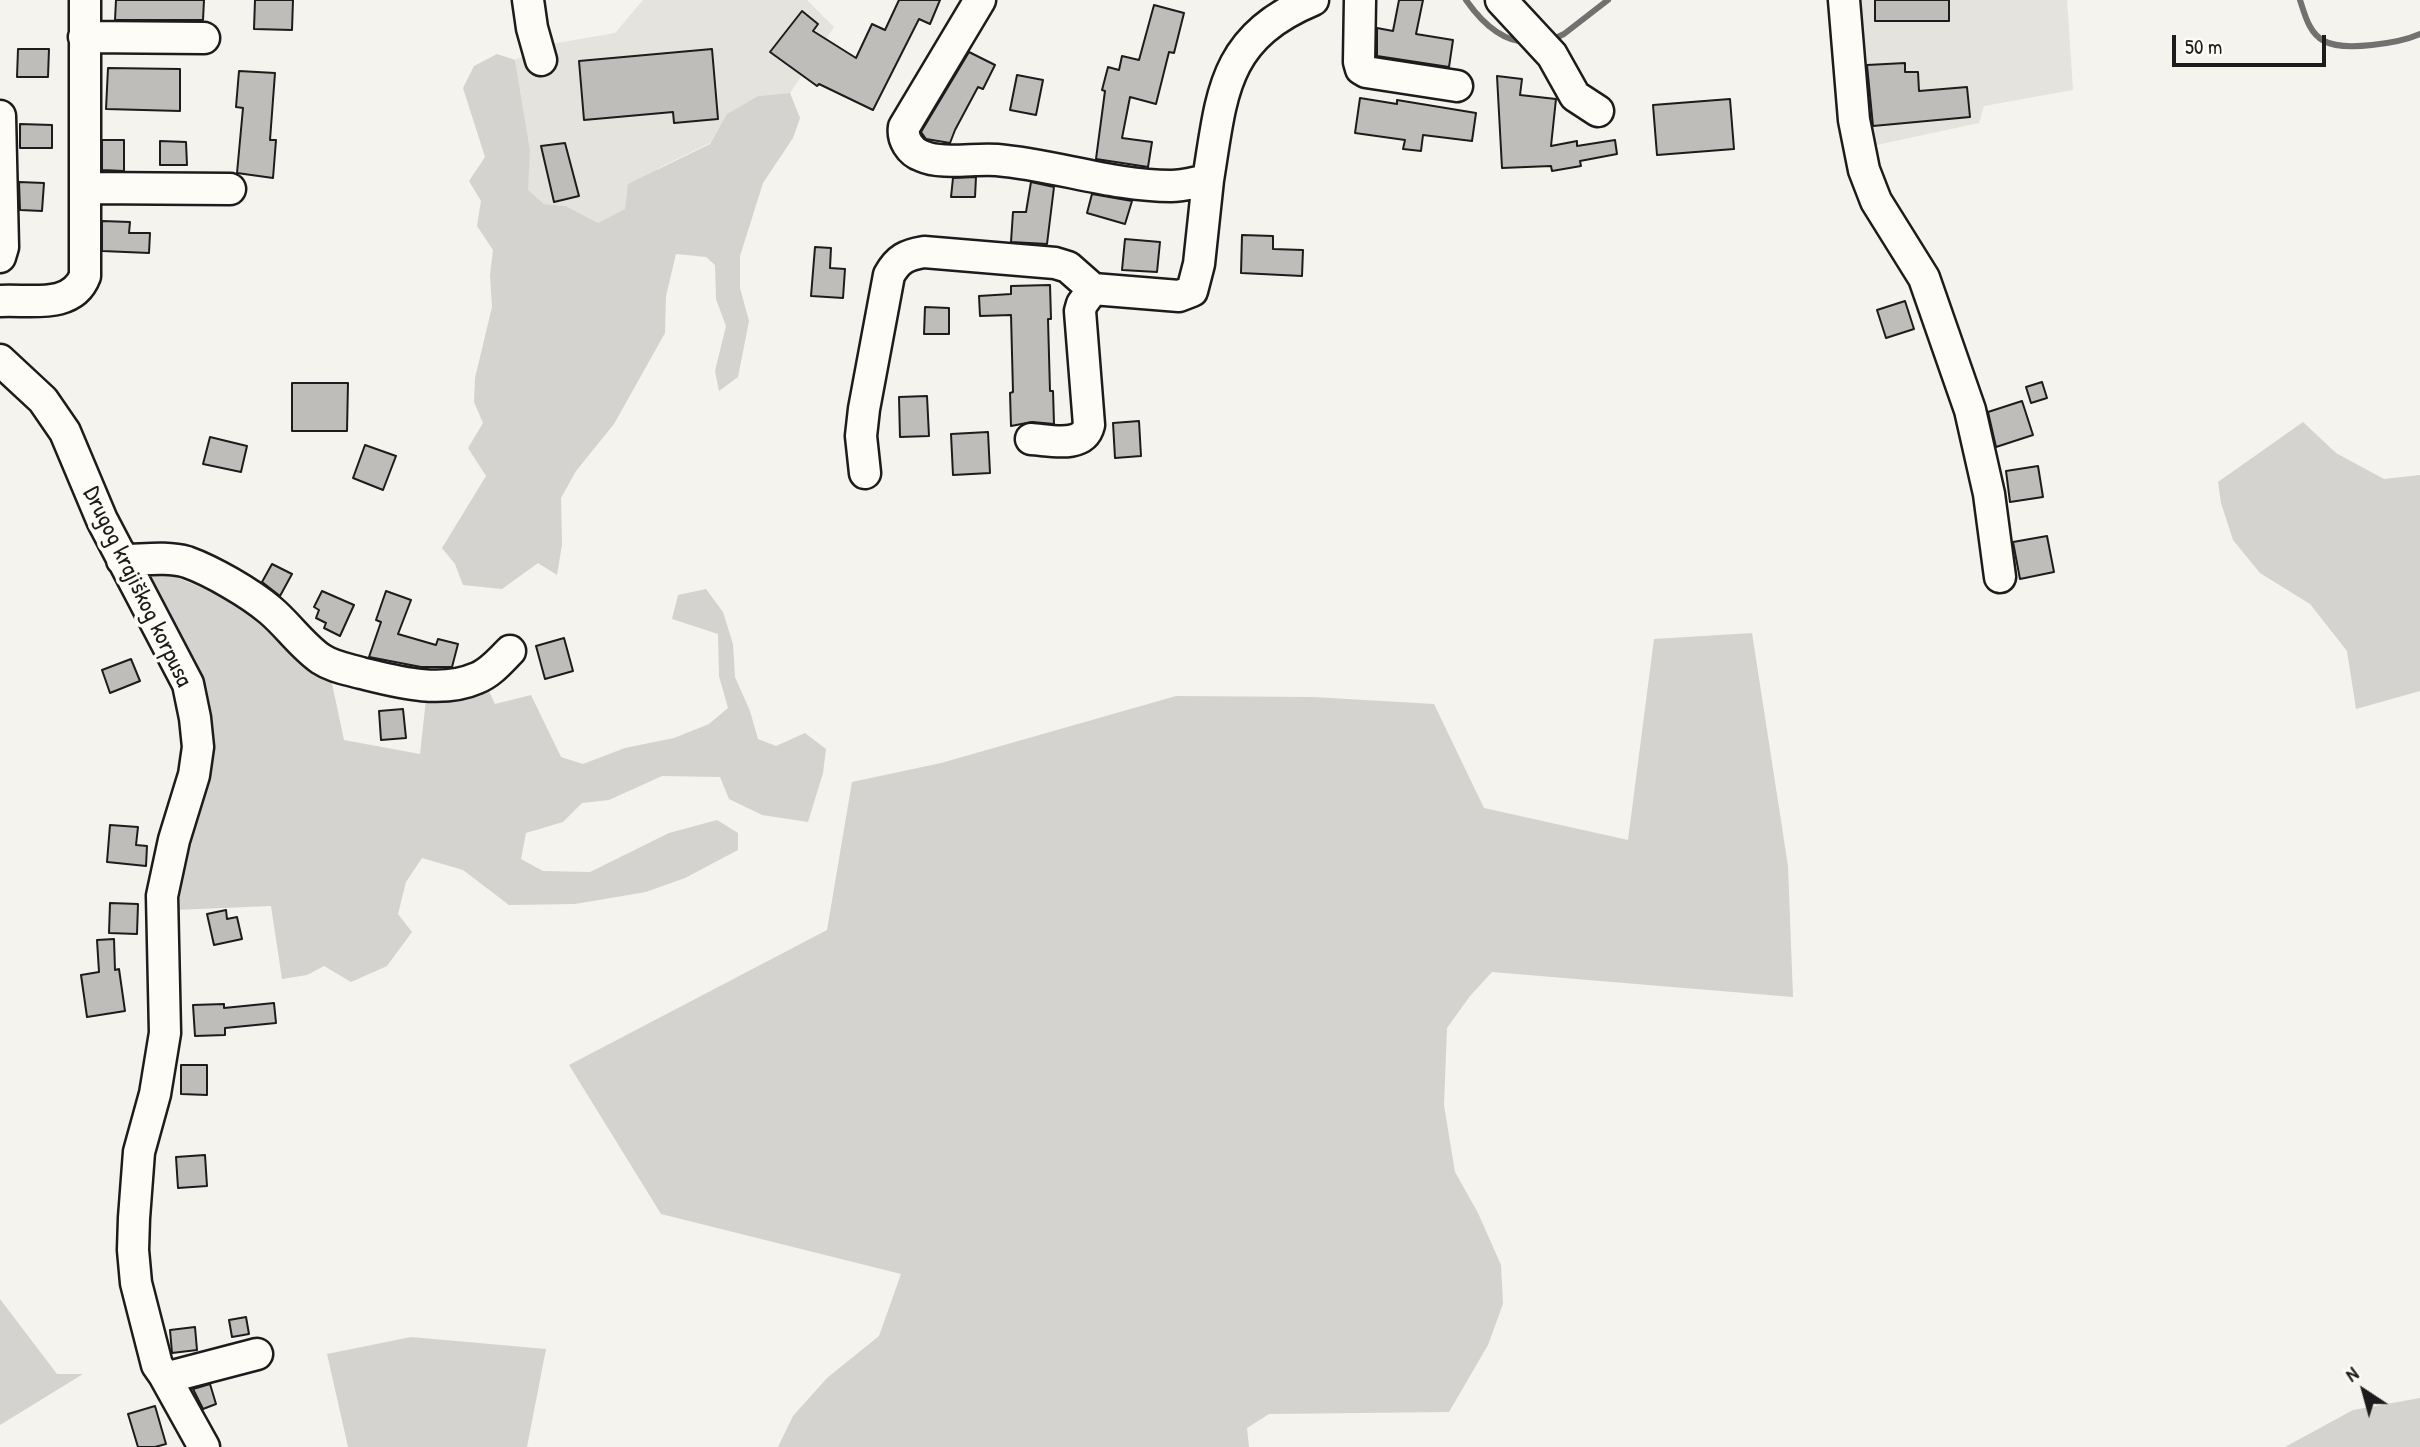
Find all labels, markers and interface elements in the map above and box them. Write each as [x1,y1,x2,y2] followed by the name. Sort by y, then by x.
[2175,21,2329,65] scale bar
[2185,32,2222,61] text: 50 m
[76,482,198,692] street label: Drugog krajiškog korpusa
[2329,1356,2399,1426] north arrow
[2340,1361,2363,1388] text: N

